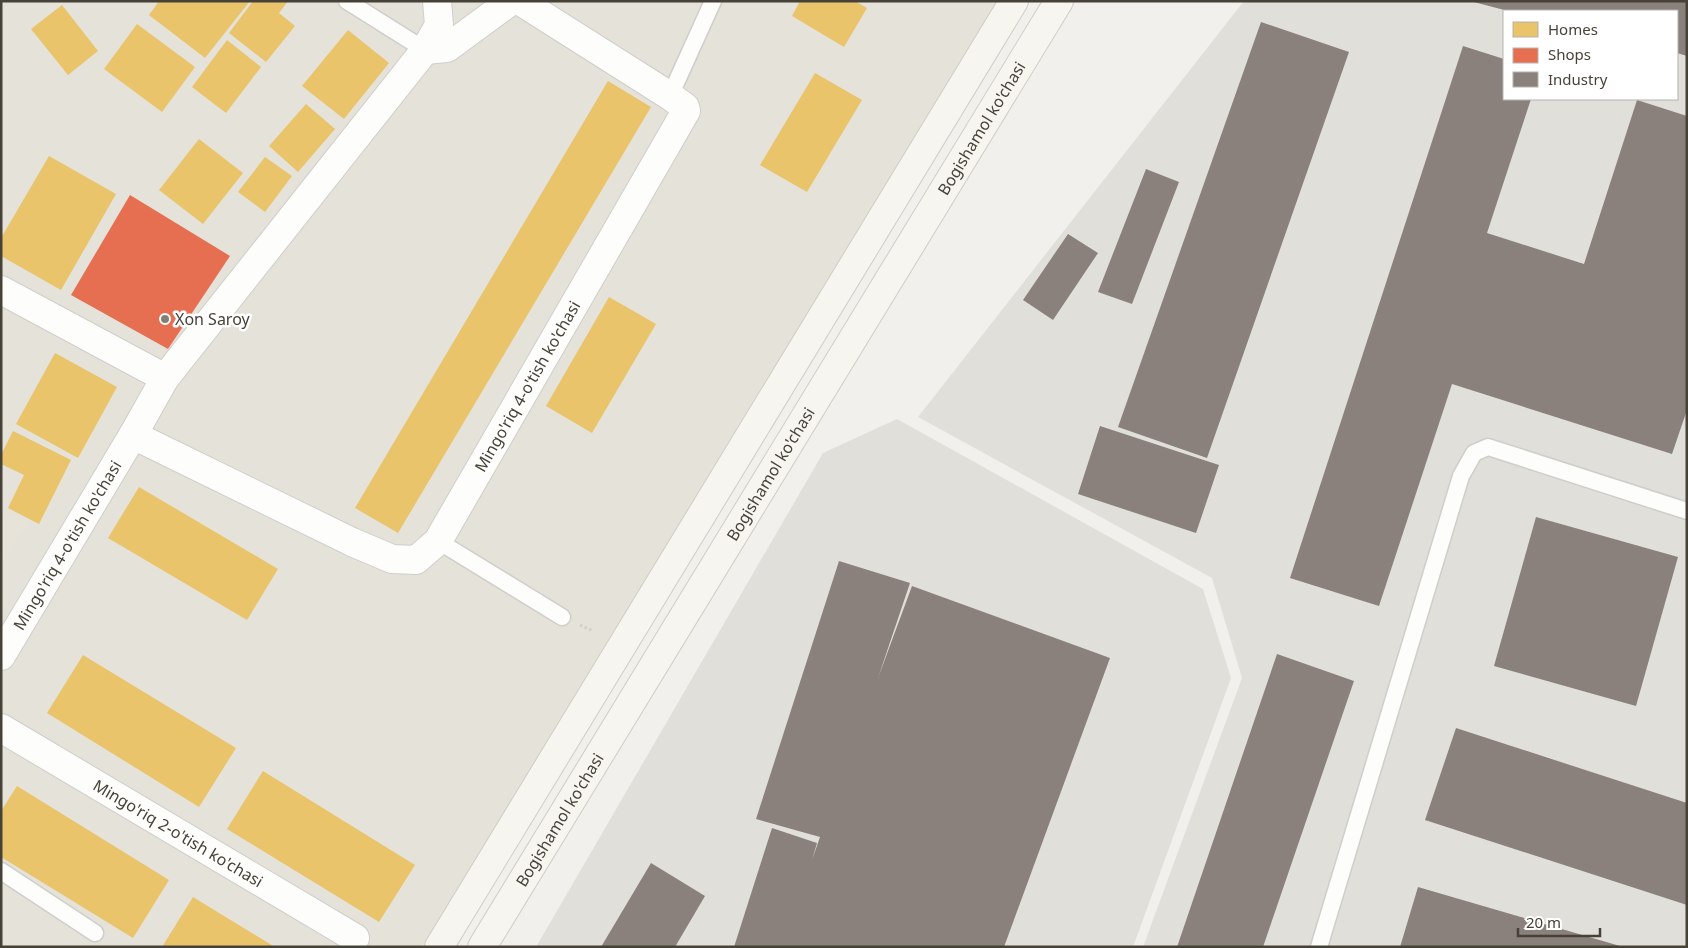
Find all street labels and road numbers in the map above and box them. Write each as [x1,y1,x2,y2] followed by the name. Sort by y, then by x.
[932,57,1031,199] street label: Bogishamol ko'chasi
[469,297,585,476] street label: Mingo'riq 4-o'tish ko'chasi
[721,403,820,545] street label: Bogishamol ko'chasi
[8,456,126,634] street label: Mingo'riq 4-o'tish ko'chasi
[510,749,609,891] street label: Bogishamol ko'chasi
[89,774,267,892] street label: Mingo'riq 2-o'tish ko'chasi

